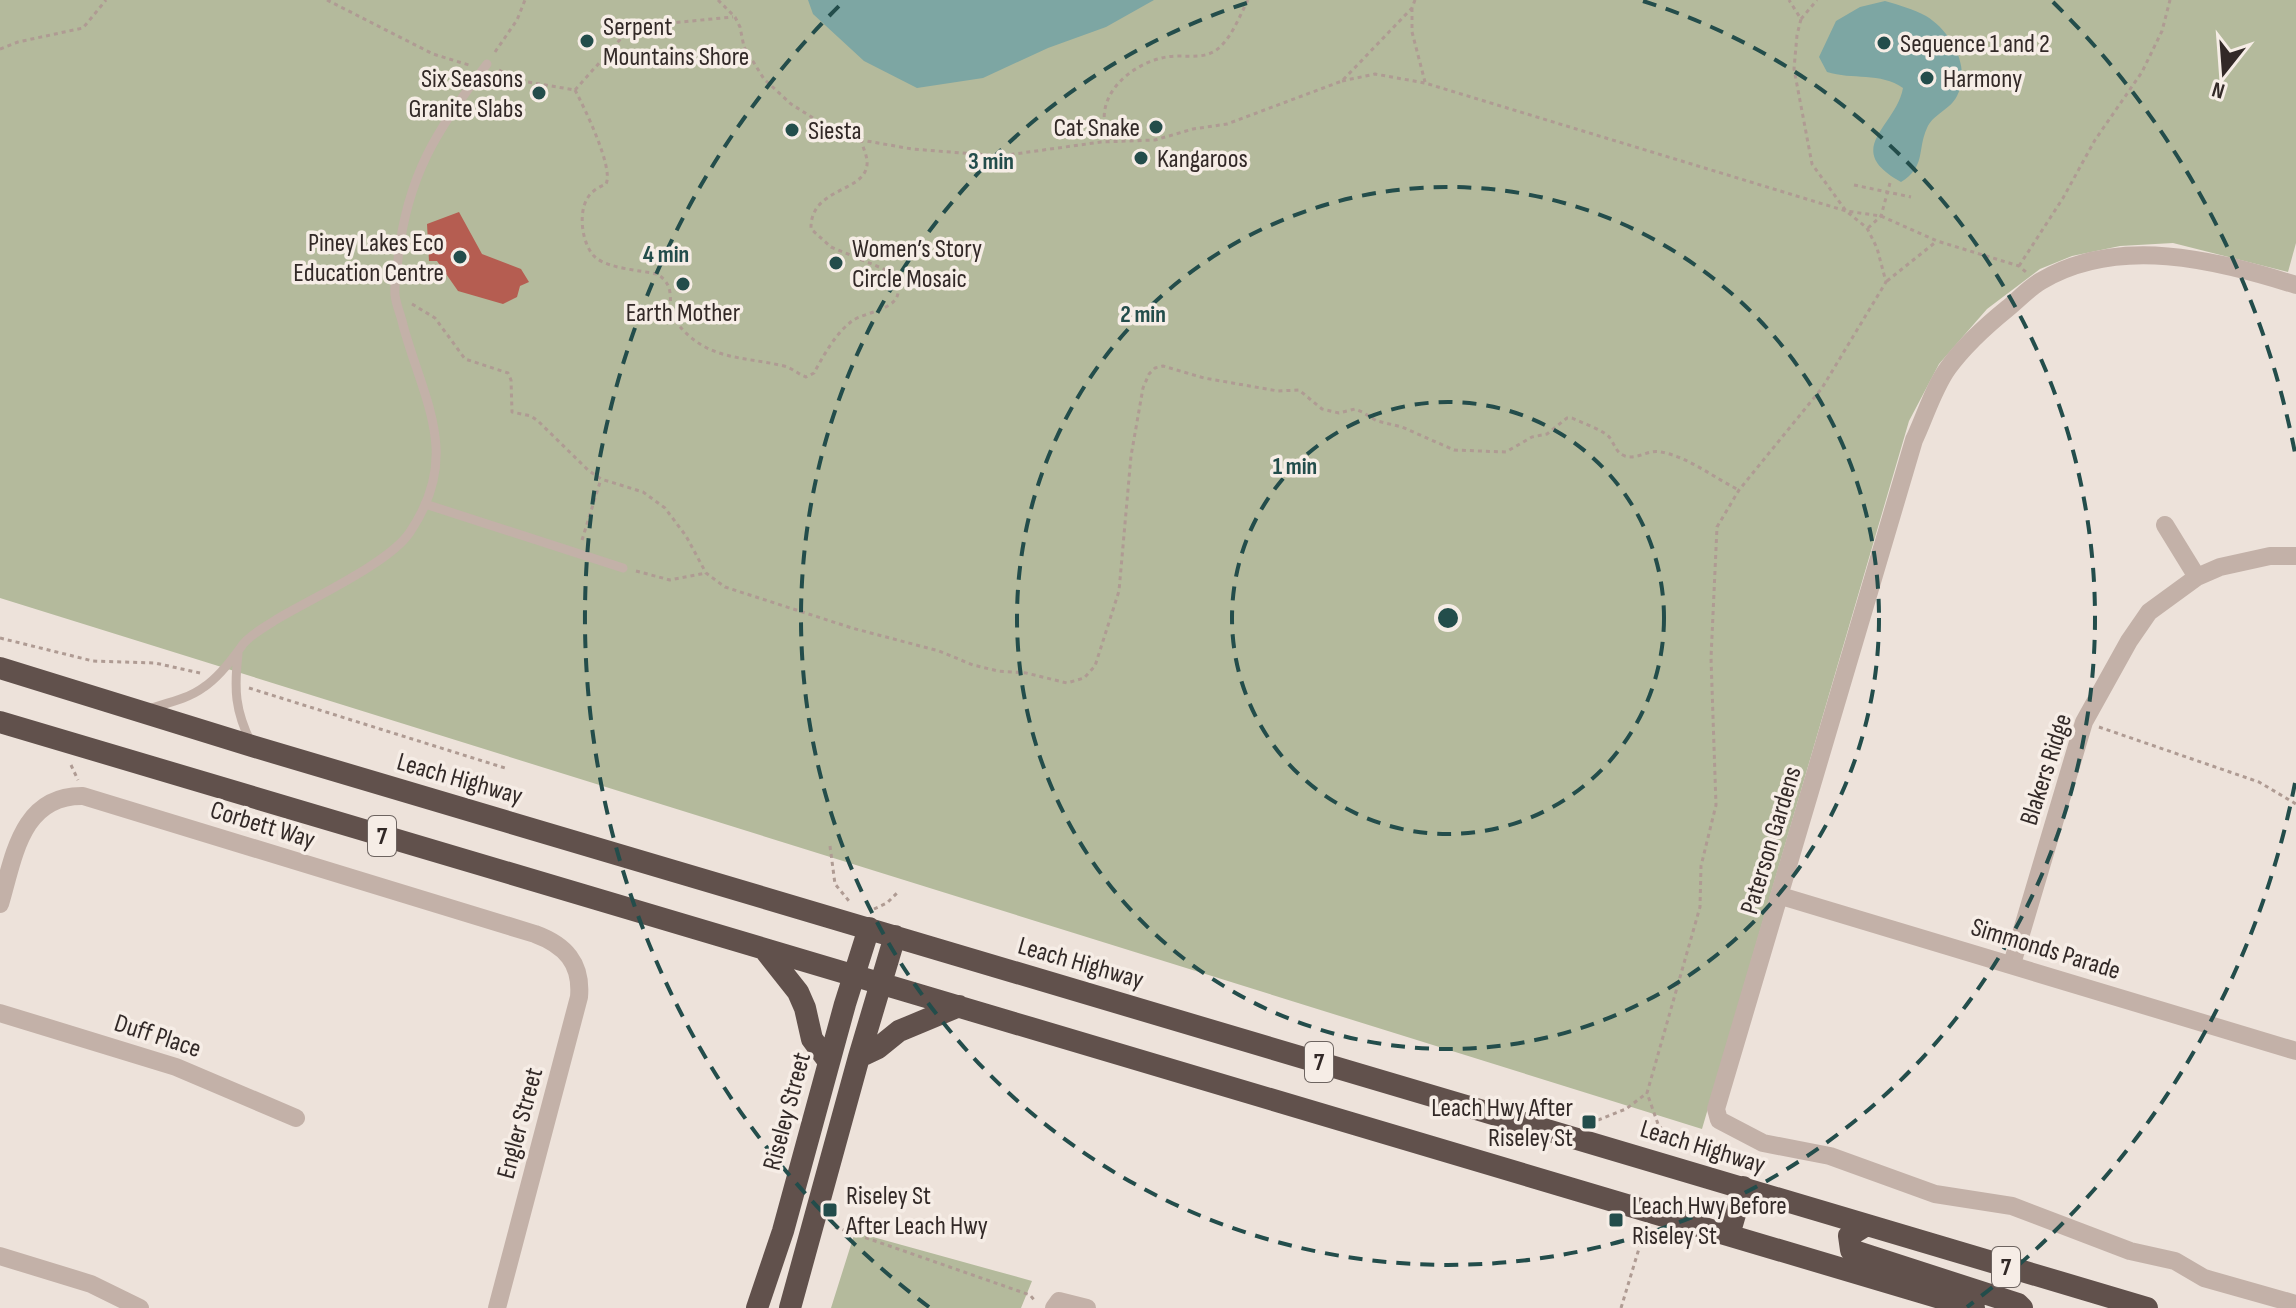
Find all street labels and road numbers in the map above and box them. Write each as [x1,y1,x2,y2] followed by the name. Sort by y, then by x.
[2014,710,2079,829] street label: Blakers Ridge
[393,747,526,812] street label: Leach Highway
[1734,763,1809,918] street label: Paterson Gardens
[206,795,319,856] street label: Corbett Way
[368,816,396,856] road number: 7
[1967,912,2124,987] street label: Simmonds Parade
[1014,931,1147,996] street label: Leach Highway
[110,1008,205,1065] street label: Duff Place
[1305,1042,1333,1082] road number: 7
[757,1049,818,1174] street label: Riseley Street
[491,1064,550,1182] street label: Engler Street
[1636,1114,1769,1181] street label: Leach Highway
[1992,1247,2020,1287] road number: 7

